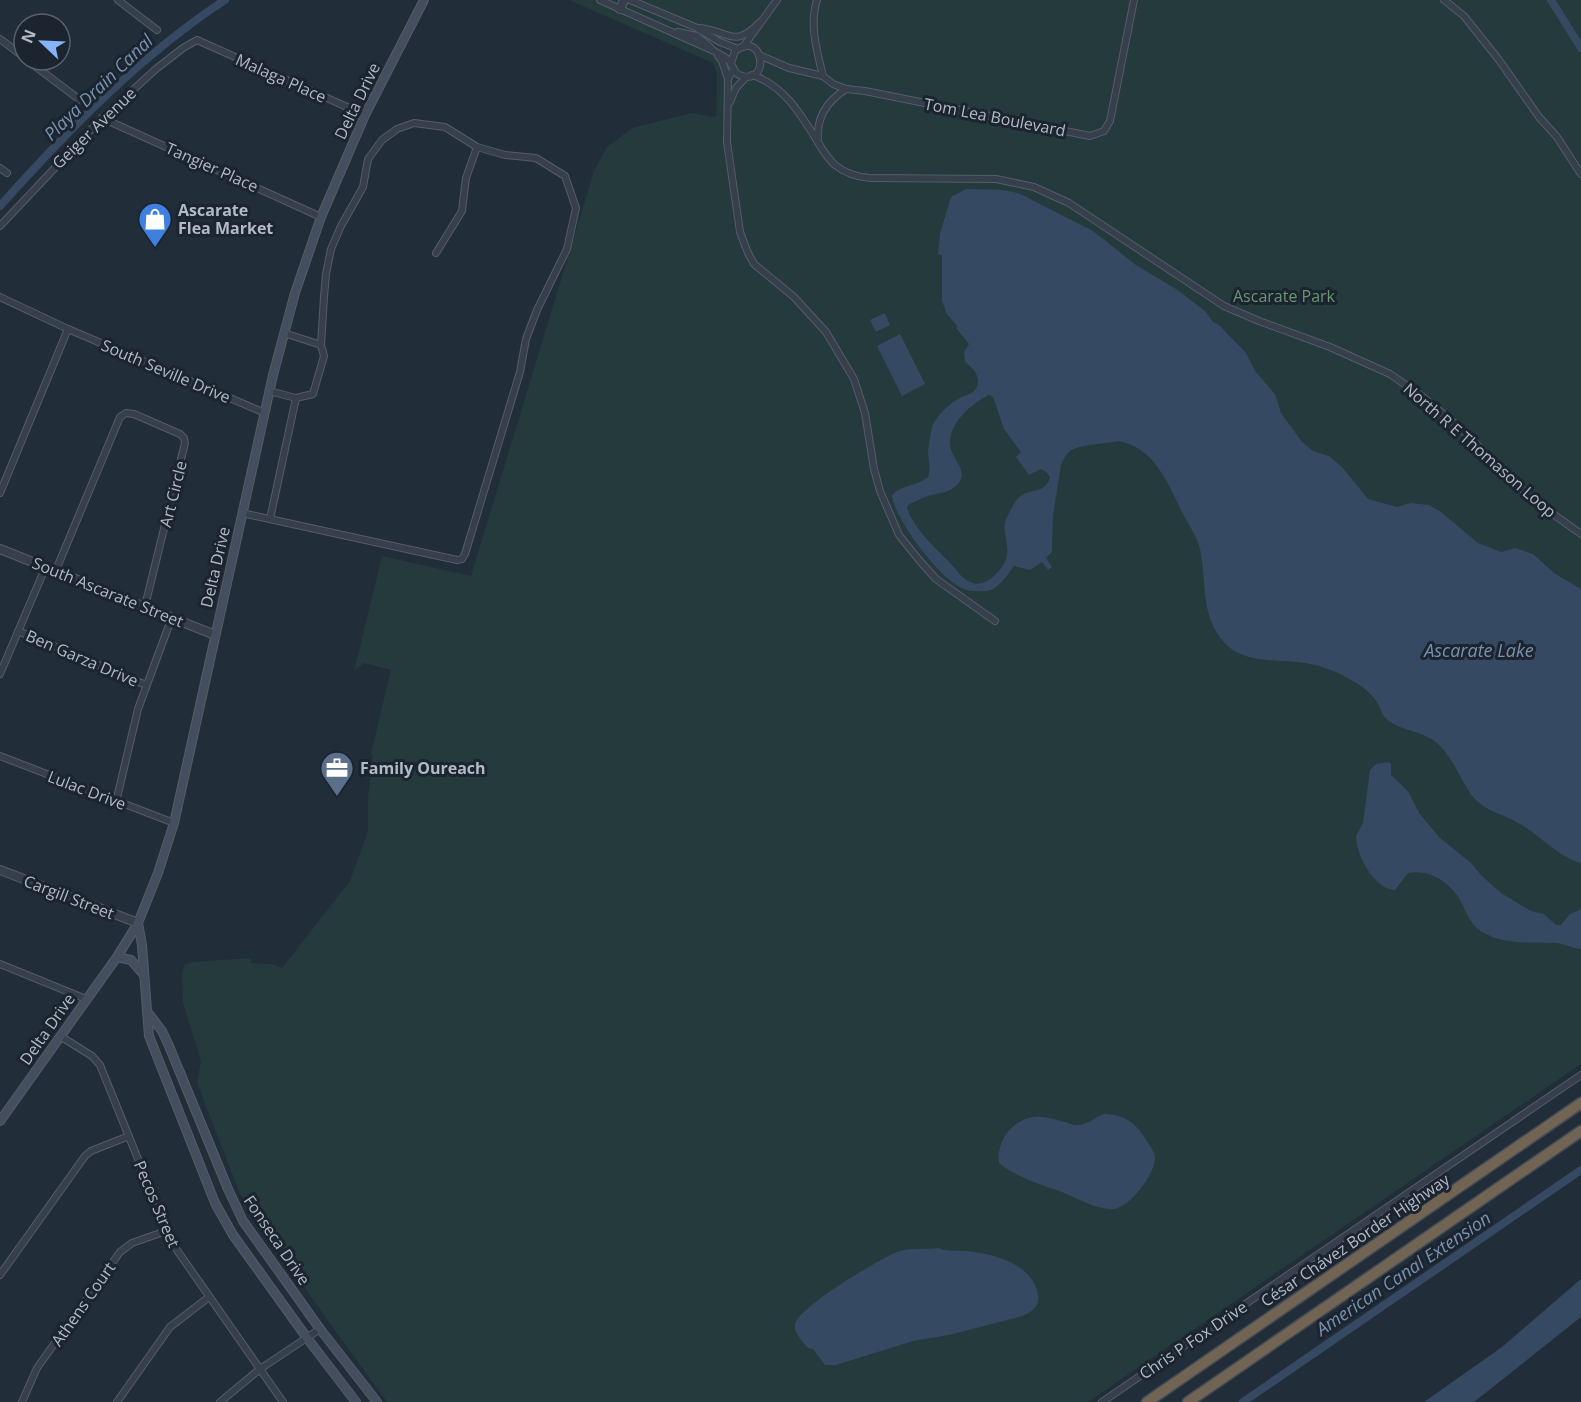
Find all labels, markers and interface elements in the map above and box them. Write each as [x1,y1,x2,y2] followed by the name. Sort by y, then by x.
[12,12,72,72] north arrow
[16,26,41,46] text: N
[38,28,158,145] water label: Playa Drain Canal
[232,48,330,108] street label: Malaga Place
[329,59,385,143] street label: Delta Drive
[47,82,141,174] street label: Geiger Avenue
[922,92,1068,142] street label: Tom Lea Boulevard
[162,137,262,197] street label: Tangier Place
[178,199,273,239] place label: Ascarate Flea Market
[137,201,173,248] shop icon: Ascarate Flea Market
[1233,285,1336,307] park label: Ascarate Park
[98,334,234,408] street label: South Seville Drive
[1399,378,1561,522] street label: North R E Thomason Loop
[154,458,192,530] street label: Art Circle
[195,524,235,610] street label: Delta Drive
[29,552,187,632] street label: South Ascarate Street
[22,624,142,692] street label: Ben Garza Drive
[1422,638,1534,662] water label: Ascarate Lake
[319,750,355,797] office icon: Family Oureach
[360,757,486,779] place label: Family Oureach
[45,765,129,815] street label: Lulac Drive
[21,870,118,924] street label: Cargill Street
[14,989,80,1069] street label: Delta Drive
[129,1157,185,1251] street label: Pecos Street
[1256,1168,1455,1312] street label: César Chávez Border Highway
[239,1191,315,1289] street label: Fonseca Drive
[1309,1205,1495,1342] water label: American Canal Extension
[46,1257,120,1350] street label: Athens Court
[1135,1296,1251,1384] street label: Chris P Fox Drive

